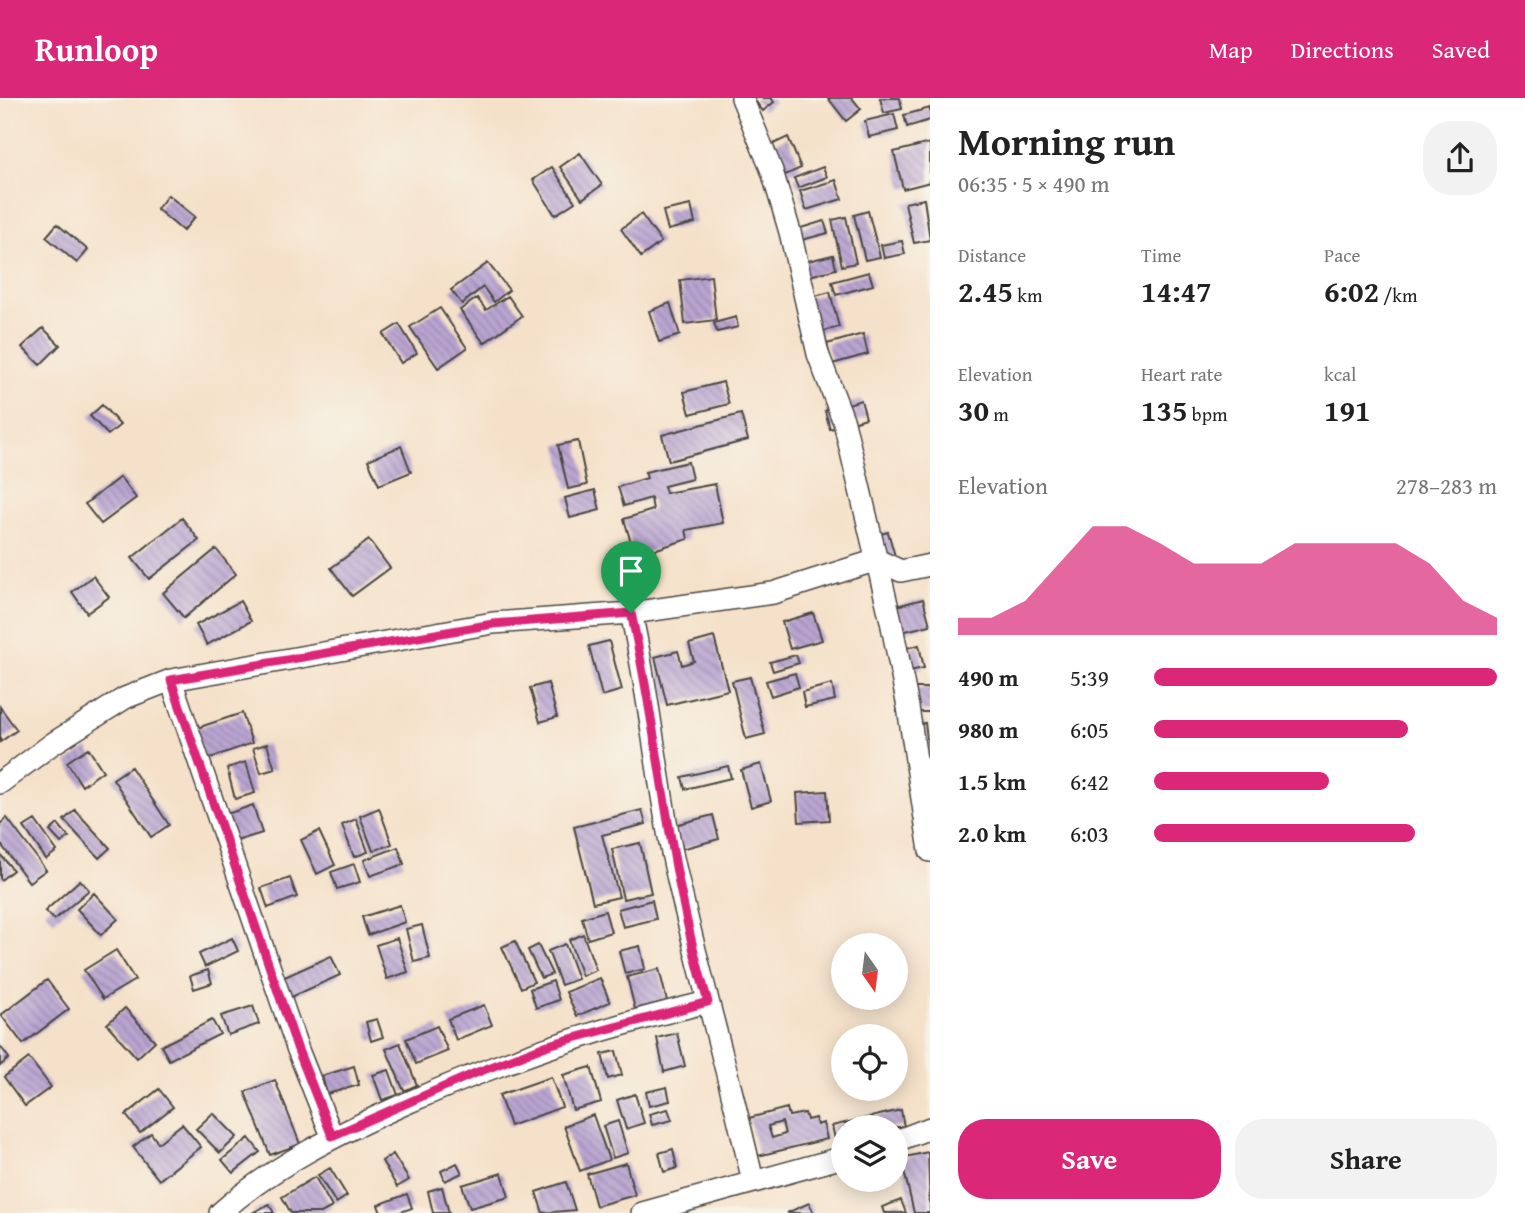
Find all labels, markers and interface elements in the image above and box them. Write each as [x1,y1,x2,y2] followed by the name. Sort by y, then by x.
[35,25,158,73] text: Runloop
[1209,32,1253,67] text: Map
[1291,32,1394,67] text: Directions
[1432,32,1490,67] text: Saved
[958,113,1175,169] text: Morning run
[1423,121,1497,195] button: share
[958,167,1110,200] text: 06:35 · 5 × 490 m
[958,241,1026,269] text: Distance
[1141,241,1181,269] text: Time
[1324,241,1361,269] text: Pace
[958,269,1013,313] text: 2.45
[1141,269,1212,313] text: 14:47
[1324,269,1379,313] text: 6:02
[1013,281,1042,309] text: km
[1379,281,1417,309] text: /km
[958,360,1032,388] text: Elevation
[1141,360,1222,388] text: Heart rate
[1324,360,1356,388] text: kcal
[958,388,989,432] text: 30
[1141,388,1188,432] text: 135
[1324,388,1371,432] text: 191
[989,400,1009,428] text: m
[1188,400,1227,428] text: bpm
[958,469,1048,502] text: Elevation
[1396,469,1497,502] text: 278–283 m
[601,541,661,613] pin
[612,552,650,590] icon: arrive
[958,661,1019,694] text: 490 m
[1070,661,1109,694] text: 5:39
[958,713,1019,746] text: 980 m
[1070,713,1109,746] text: 6:05
[958,765,1026,798] text: 1.5 km
[1070,765,1109,798] text: 6:42
[958,817,1026,850] text: 2.0 km
[1070,817,1109,850] text: 6:03
[831,933,908,1010] north arrow
[831,933,908,1192] map controls
[831,1024,908,1101] button: locate
[831,1115,908,1192] button: layers
[958,1119,1221,1199] button: Save
[1235,1119,1497,1199] button: Share

